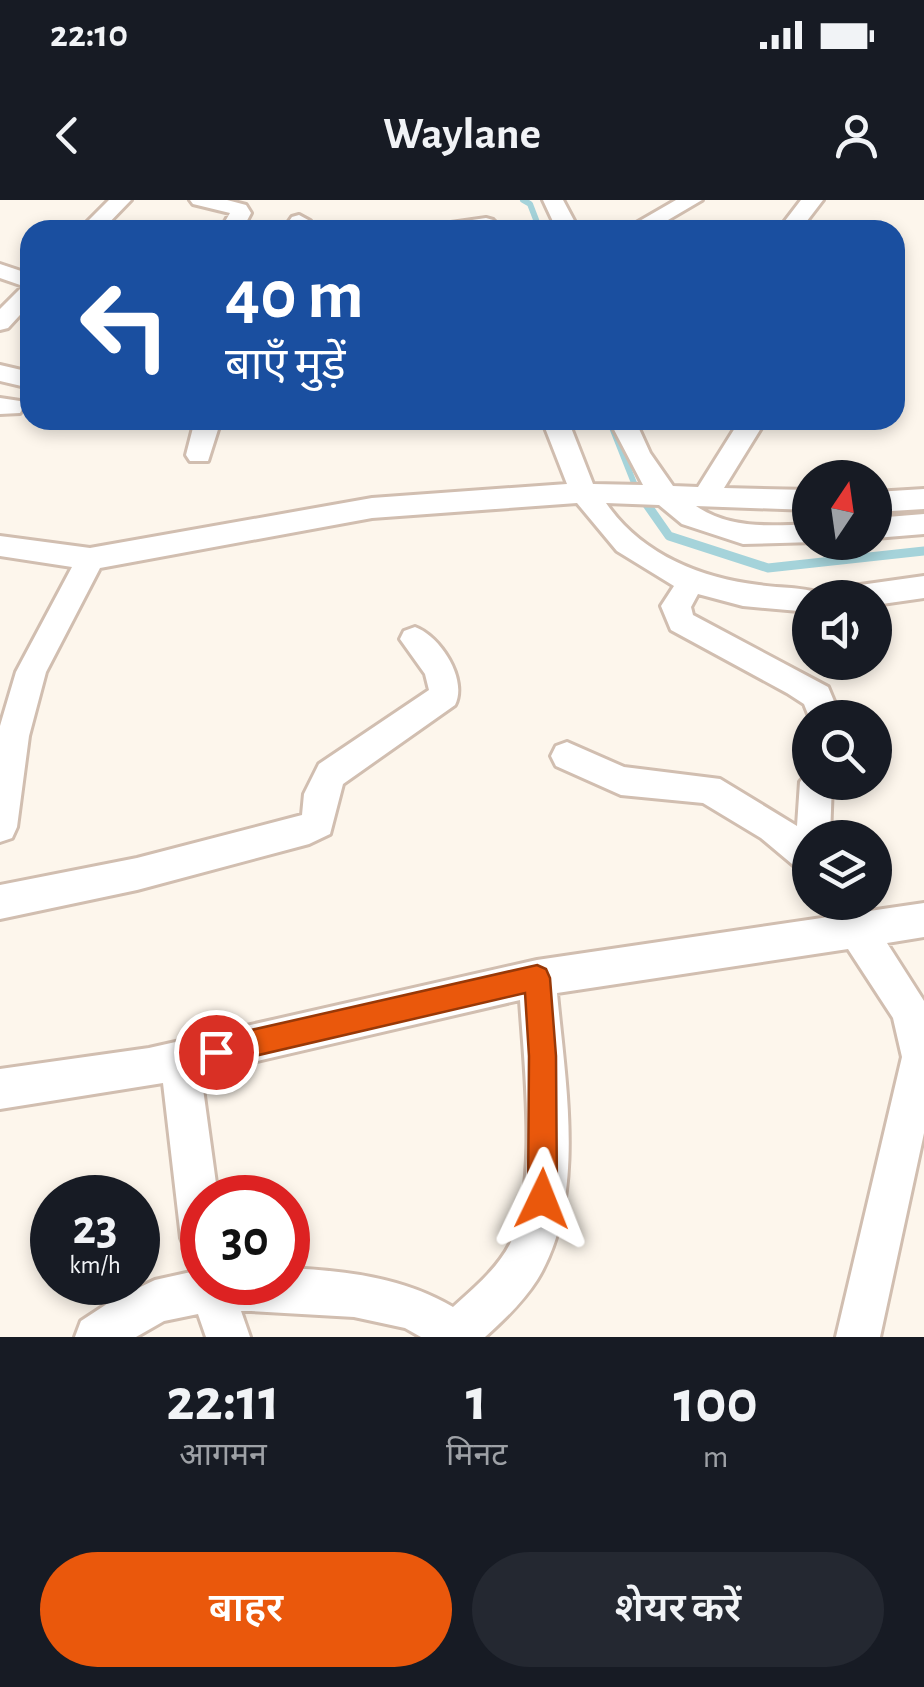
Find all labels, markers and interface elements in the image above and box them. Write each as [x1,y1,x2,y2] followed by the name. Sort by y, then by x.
[50,16,128,54] text: 22:10
[40,108,95,163] icon: back
[829,108,884,163] icon: person
[383,112,541,157] text: Waylane
[60,260,190,390] icon: left
[225,261,364,331] text: 40 m
[225,343,346,388] text: बाएँ मुड़ें
[792,460,892,560] north arrow
[792,460,892,920] map controls
[792,580,892,680] button: sound
[792,700,892,800] button: search
[792,820,892,920] button: layers
[174,1010,259,1095] pin
[189,1025,244,1080] icon: arrive
[490,1147,594,1251] position arrow
[180,1175,310,1305] speed limit sign: 30
[72,1203,118,1253] text: 23
[69,1253,121,1278] text: km/h
[166,1371,280,1431] text: 22:11
[466,1371,487,1431] text: 1
[674,1373,758,1433] text: 100
[179,1439,267,1471] text: आगमन
[446,1439,507,1471] text: मिनट
[703,1441,728,1473] text: m
[40,1552,452,1667] button: बाहर
[472,1552,884,1667] button: शेयर करें

